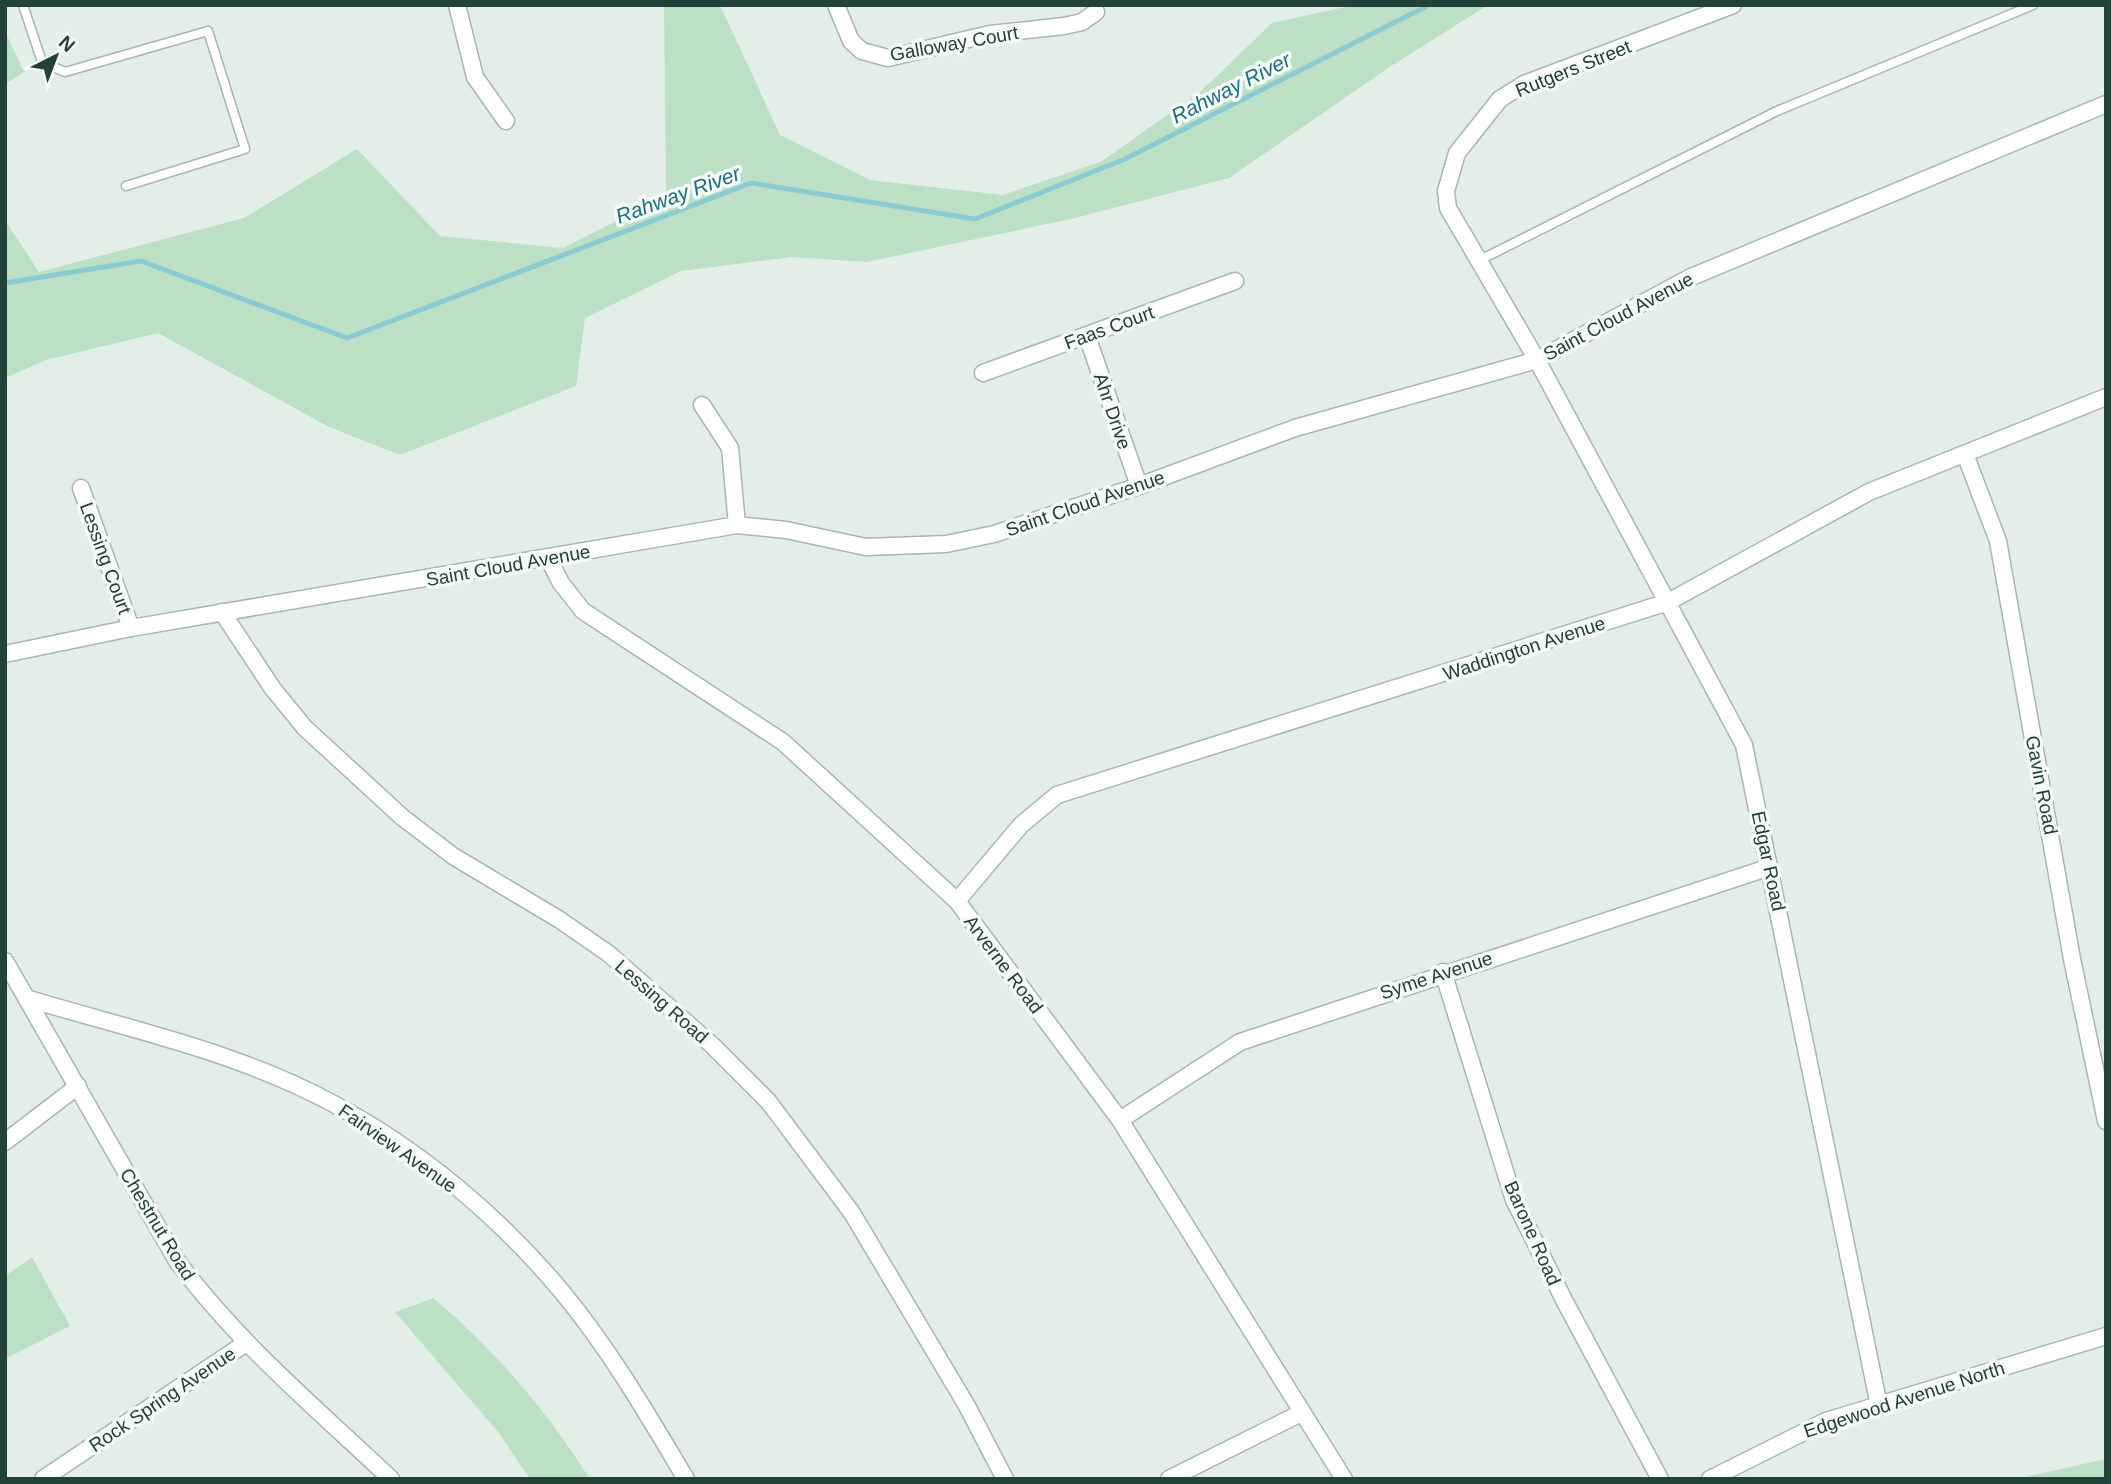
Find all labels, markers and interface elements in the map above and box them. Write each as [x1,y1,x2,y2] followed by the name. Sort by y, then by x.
[21,21,91,91] north arrow
[888,22,1021,65] street label: Galloway Court
[55,31,79,56] text: N
[1512,36,1635,101] street label: Rutgers Street
[1167,47,1295,127] water label: Rahway River
[612,161,744,228] water label: Rahway River
[1540,268,1697,365] street label: Saint Cloud Avenue
[1061,301,1158,353] street label: Faas Court
[1090,370,1135,452] street label: Ahr Drive
[1003,466,1167,541] street label: Saint Cloud Avenue
[76,499,136,618] street label: Lessing Court
[424,541,592,590] street label: Saint Cloud Avenue
[1441,612,1608,685] street label: Waddington Avenue
[2022,734,2061,836] street label: Gavin Road
[1748,809,1789,913] street label: Edgar Road
[960,911,1047,1017] street label: Arverne Road
[1377,947,1495,1004] street label: Syme Avenue
[611,955,712,1047] street label: Lessing Road
[335,1100,461,1197] street label: Fairview Avenue
[116,1165,199,1284] street label: Chestnut Road
[1500,1178,1565,1289] street label: Barone Road
[85,1343,239,1456] street label: Rock Spring Avenue
[1801,1357,2007,1442] street label: Edgewood Avenue North

